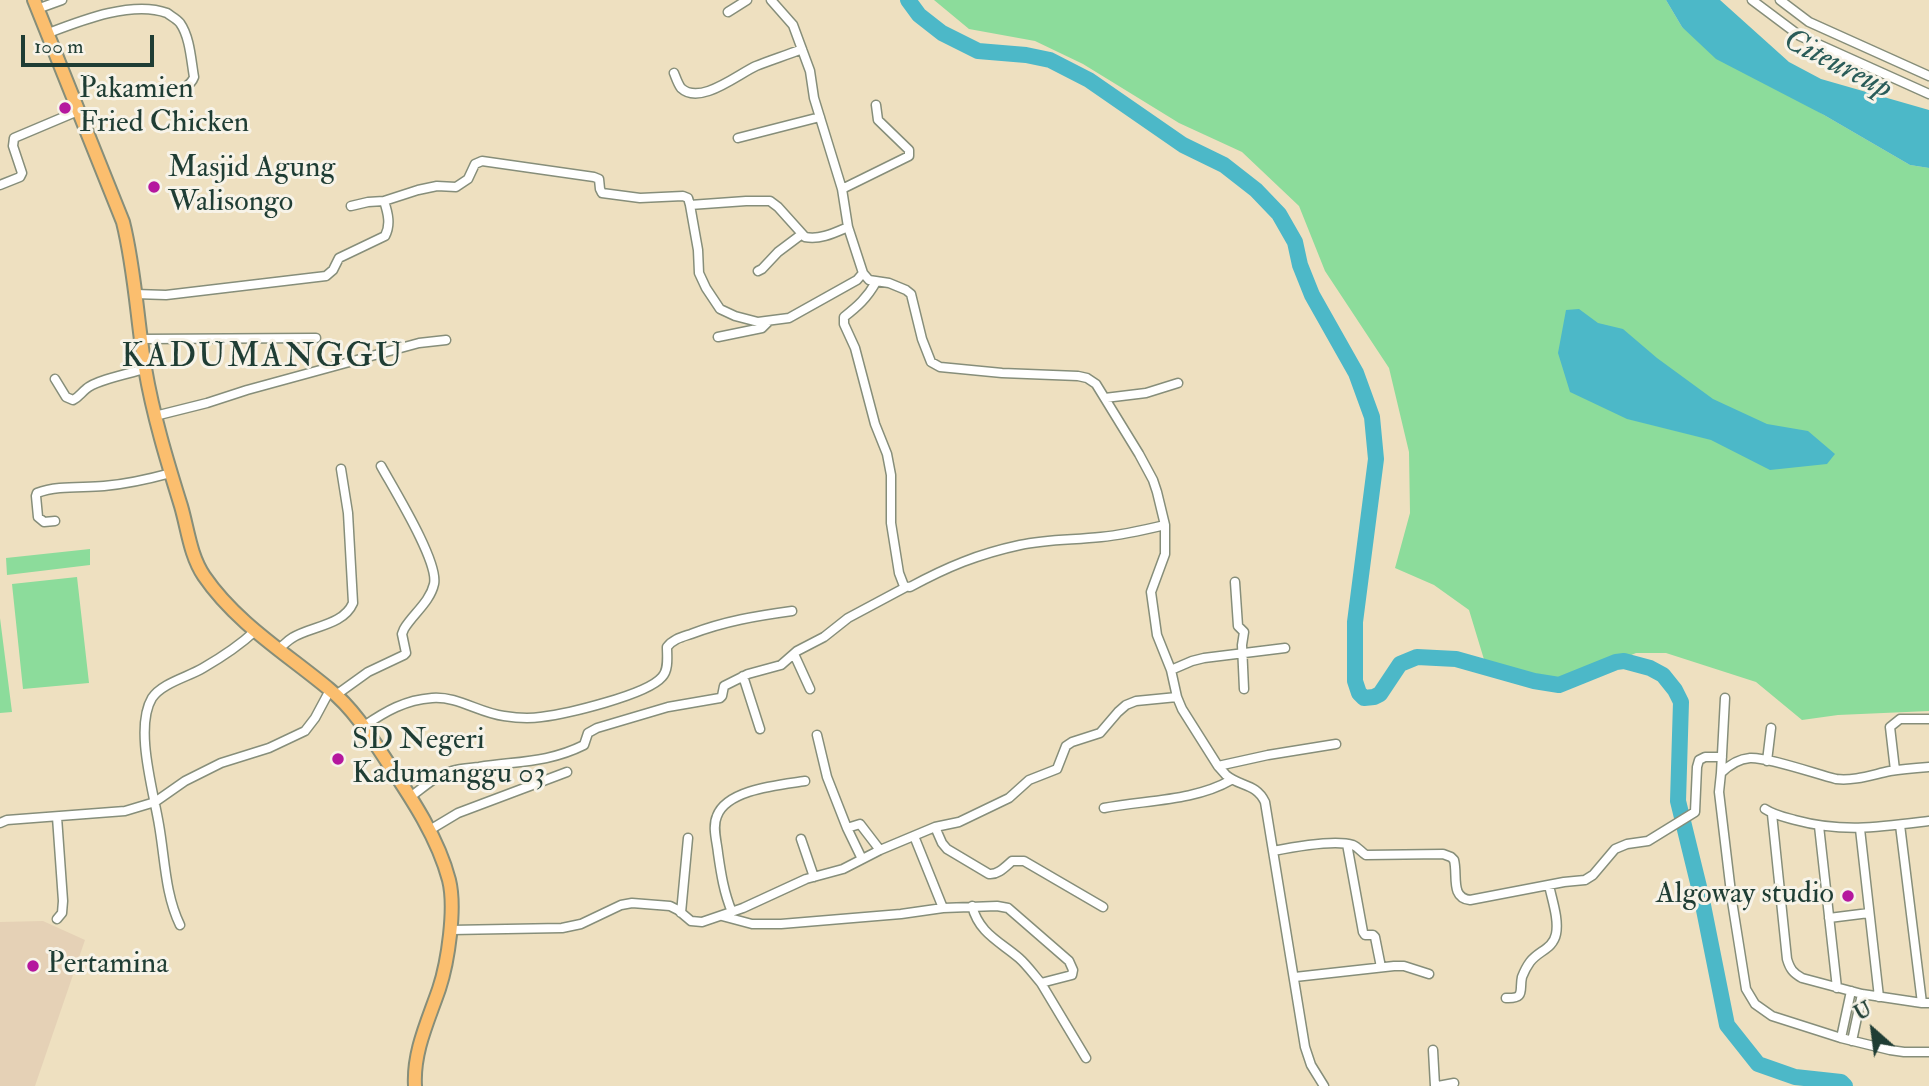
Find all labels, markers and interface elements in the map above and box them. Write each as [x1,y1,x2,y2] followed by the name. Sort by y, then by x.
[24,21,158,65] scale bar
[1776,22,1898,110] water label: Citeureup
[34,33,84,60] text: 100 m
[79,73,249,144] place label: Pakamien Fried Chicken
[57,100,73,116] marker: Pakamien Fried Chicken
[168,152,335,222] place label: Masjid Agung Walisongo
[146,179,162,195] marker: Masjid Agung Walisongo
[123,339,403,379] district label: KADUMANGGU
[352,724,545,794] place label: SD Negeri Kadumanggu 03
[330,751,346,767] marker: SD Negeri Kadumanggu 03
[1656,878,1834,914] place label: Algoway studio
[1840,888,1856,904] marker: Algoway studio
[47,948,169,984] place label: Pertamina
[25,958,41,974] marker: Pertamina
[1838,995,1908,1065] north arrow
[1850,997,1876,1026] text: U

